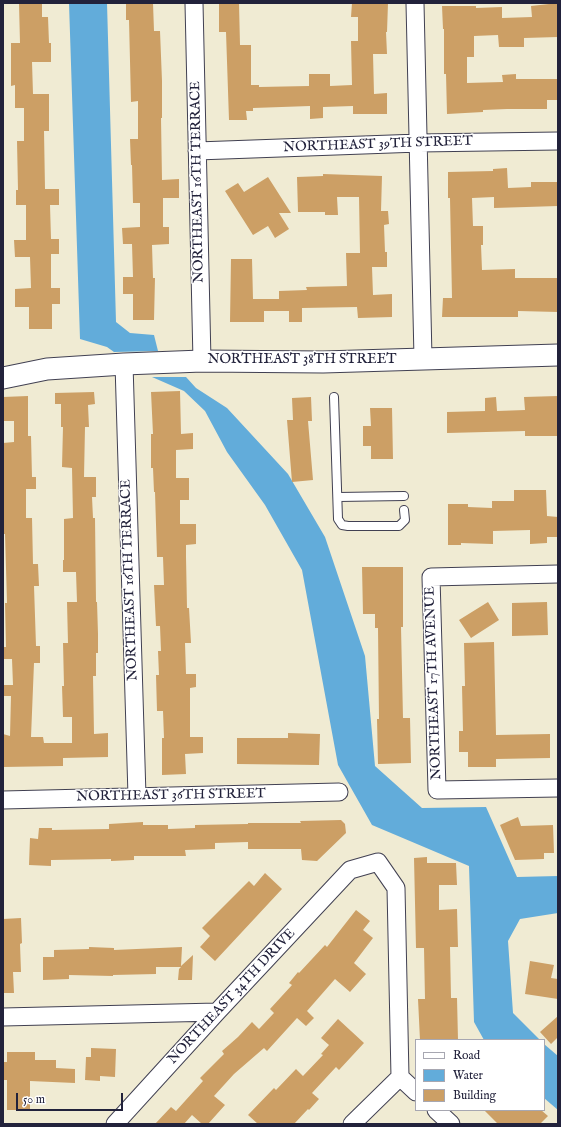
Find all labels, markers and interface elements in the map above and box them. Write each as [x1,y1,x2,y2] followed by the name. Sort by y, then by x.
[188,81,208,283] street label: NORTHEAST 16TH TERRACE
[283,133,473,157] street label: NORTHEAST 39TH STREET
[207,352,397,368] street label: NORTHEAST 38TH STREET
[118,479,142,681] street label: NORTHEAST 16TH TERRACE
[422,586,446,780] street label: NORTHEAST 17TH AVENUE
[76,786,266,806] street label: NORTHEAST 36TH STREET
[165,926,299,1068] street label: NORTHEAST 34TH DRIVE
[415,1039,545,1111] legend
[453,1048,480,1063] text: Road
[453,1068,483,1083] text: Water
[18,1085,125,1111] scale bar
[453,1088,496,1103] text: Building
[23,1092,45,1107] text: 50 m

